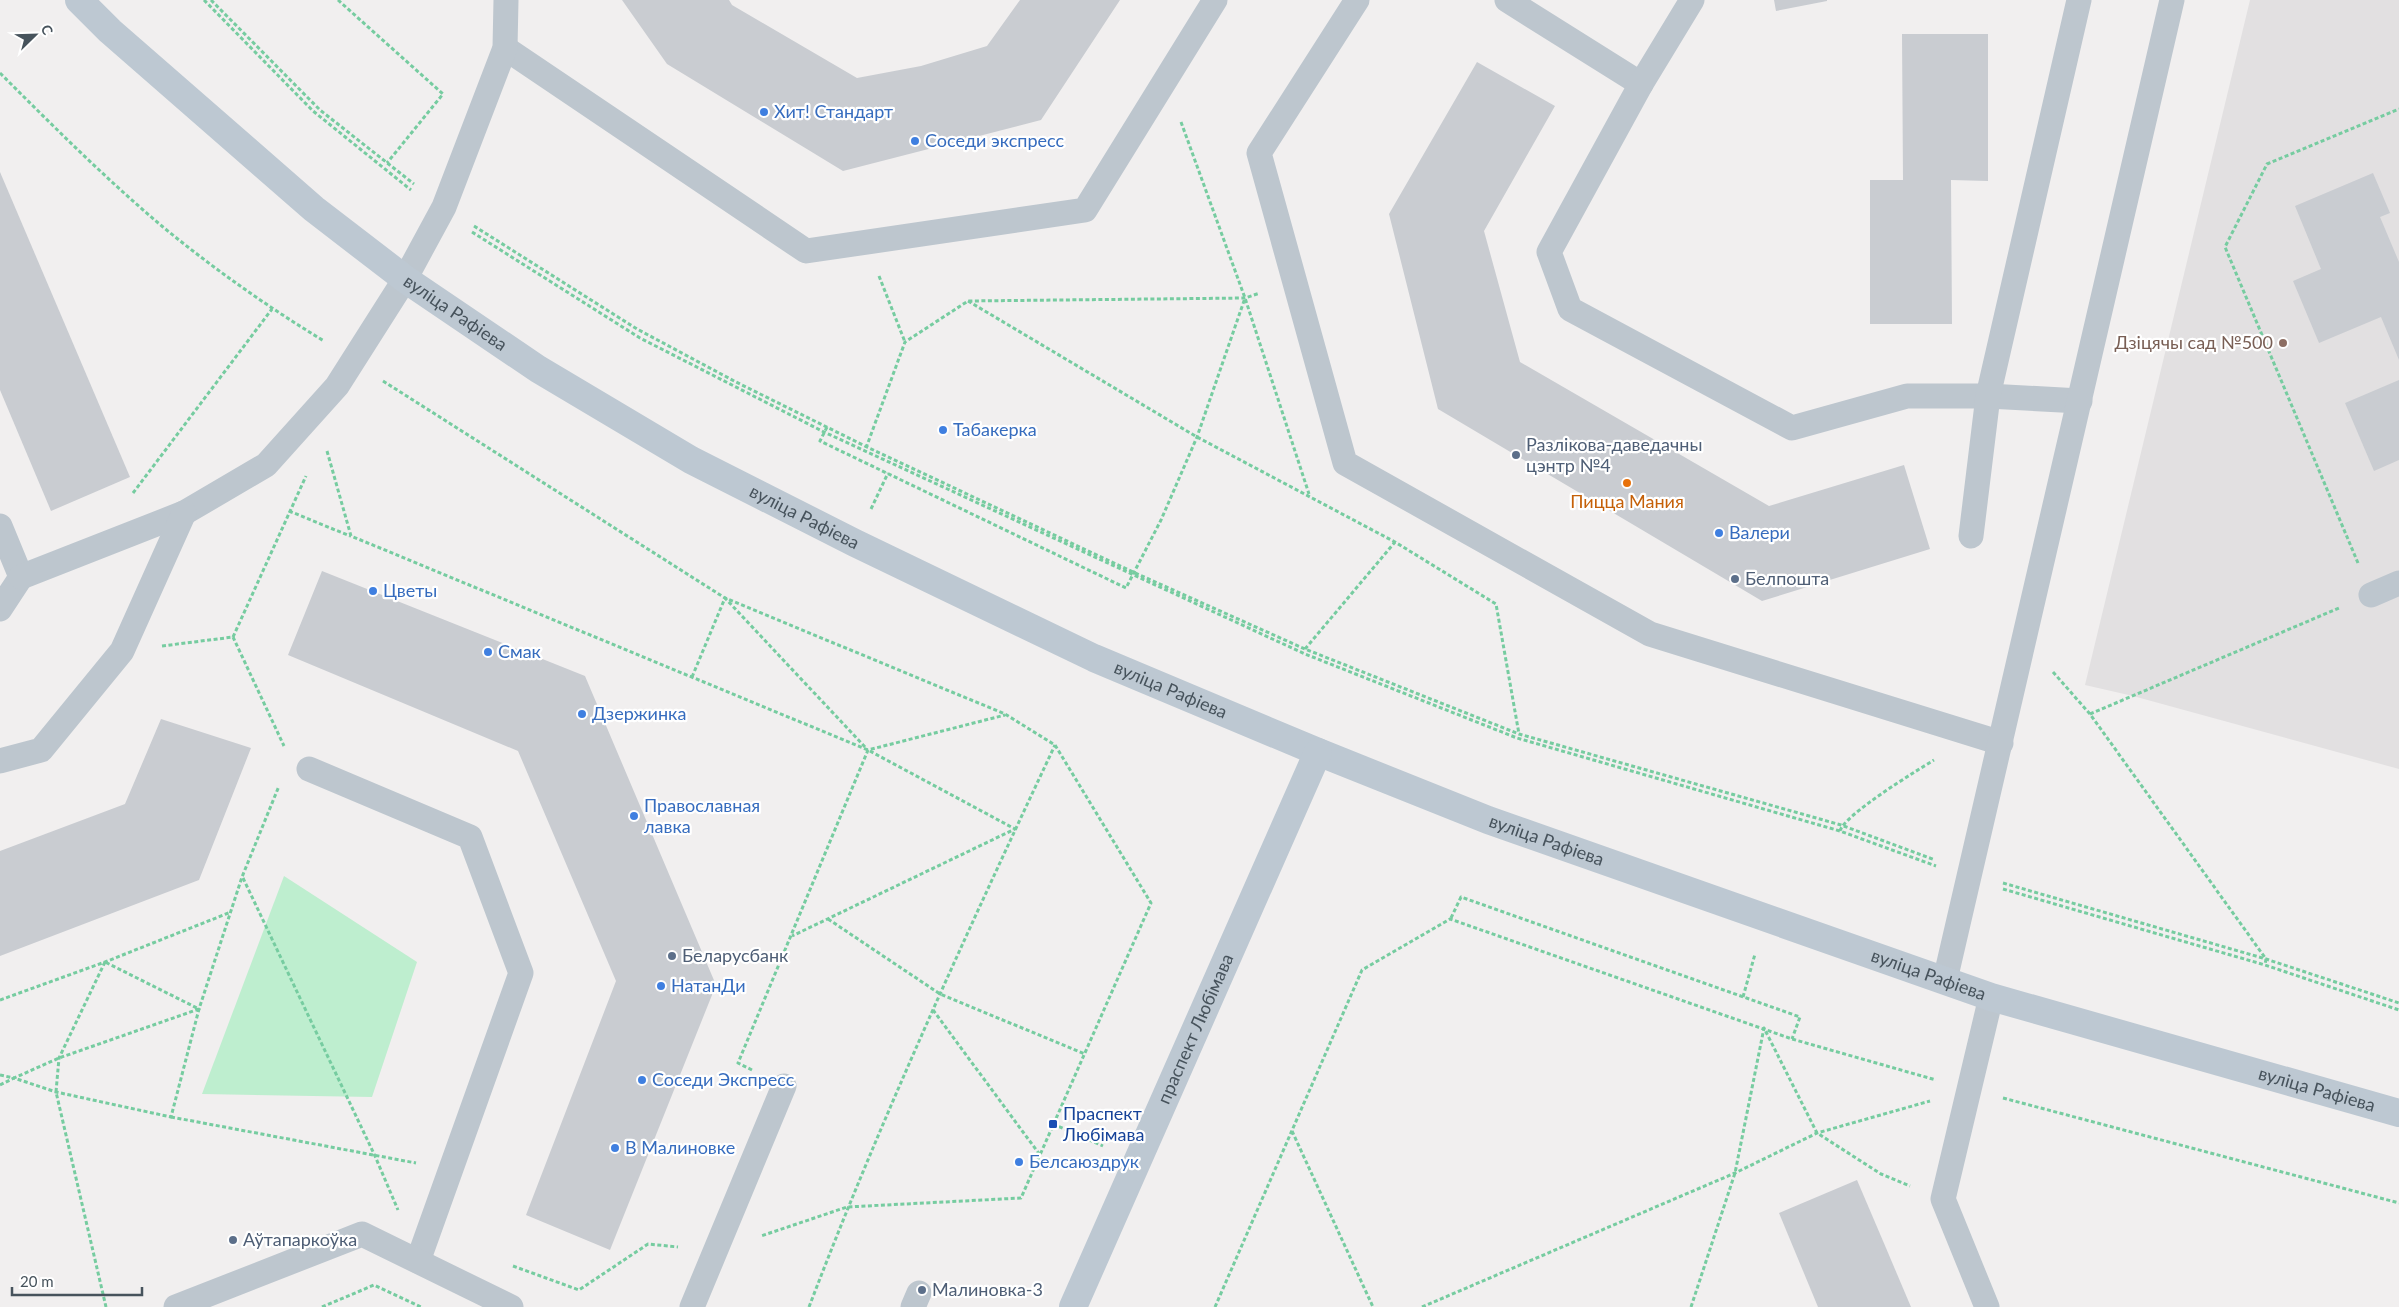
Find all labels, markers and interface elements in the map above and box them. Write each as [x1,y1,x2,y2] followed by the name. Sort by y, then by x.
[10,10,60,60] north arrow
[38,22,57,38] text: С
[774,100,893,122] place label: Хит! Стандарт
[758,106,770,118] marker: Хит! Стандарт
[925,129,1064,151] place label: Соседи экспресс
[909,135,921,147] marker: Соседи экспресс
[400,269,512,355] street label: вуліца Рафіева
[2114,331,2273,353] place label: Дзіцячы сад №500
[2277,337,2289,349] marker: Дзіцячы сад №500
[953,418,1037,440] place label: Табакерка
[937,424,949,436] marker: Табакерка
[1526,433,1702,476] place label: Разлікова-даведачны цэнтр №4
[1510,449,1522,461] marker: Разлікова-даведачны цэнтр №4
[1621,477,1633,489] marker: Пицца Мания
[746,479,863,553] street label: вуліца Рафіева
[1570,490,1684,512] place label: Пицца Мания
[1729,521,1790,543] place label: Валери
[1713,527,1725,539] marker: Валери
[1745,567,1829,589] place label: Белпошта
[1729,573,1741,585] marker: Белпошта
[383,579,437,601] place label: Цветы
[367,585,379,597] marker: Цветы
[498,640,542,662] place label: Смак
[482,646,494,658] marker: Смак
[1111,656,1231,723] street label: вуліца Рафіева
[592,702,686,724] place label: Дзержинка
[576,708,588,720] marker: Дзержинка
[644,794,760,837] place label: Православная лавка
[1486,809,1607,870] street label: вуліца Рафіева
[628,810,640,822] marker: Православная лавка
[682,944,789,966] place label: Беларусбанк
[1868,944,1989,1004] street label: вуліца Рафіева
[666,950,678,962] marker: Беларусбанк
[1152,950,1238,1107] street label: праспект Любімава
[671,974,746,996] place label: НатанДи
[655,980,667,992] marker: НатанДи
[2256,1062,2378,1116] street label: вуліца Рафіева
[652,1068,795,1090] place label: Соседи Экспресс
[636,1074,648,1086] marker: Соседи Экспресс
[1062,1102,1144,1145] place label: Праспект Любімава
[1047,1118,1059,1130] marker: Праспект Любімава
[625,1136,735,1158] place label: В Малиновке
[609,1142,621,1154] marker: В Малиновке
[1029,1150,1140,1172] place label: Белсаюздрук
[1013,1156,1025,1168] marker: Белсаюздрук
[243,1228,357,1250] place label: Аўтапаркоўка
[227,1234,239,1246] marker: Аўтапаркоўка
[12,1264,142,1296] scale bar
[20,1272,54,1290] text: 20 m
[932,1278,1043,1300] place label: Малиновка-3
[916,1284,928,1296] marker: Малиновка-3

